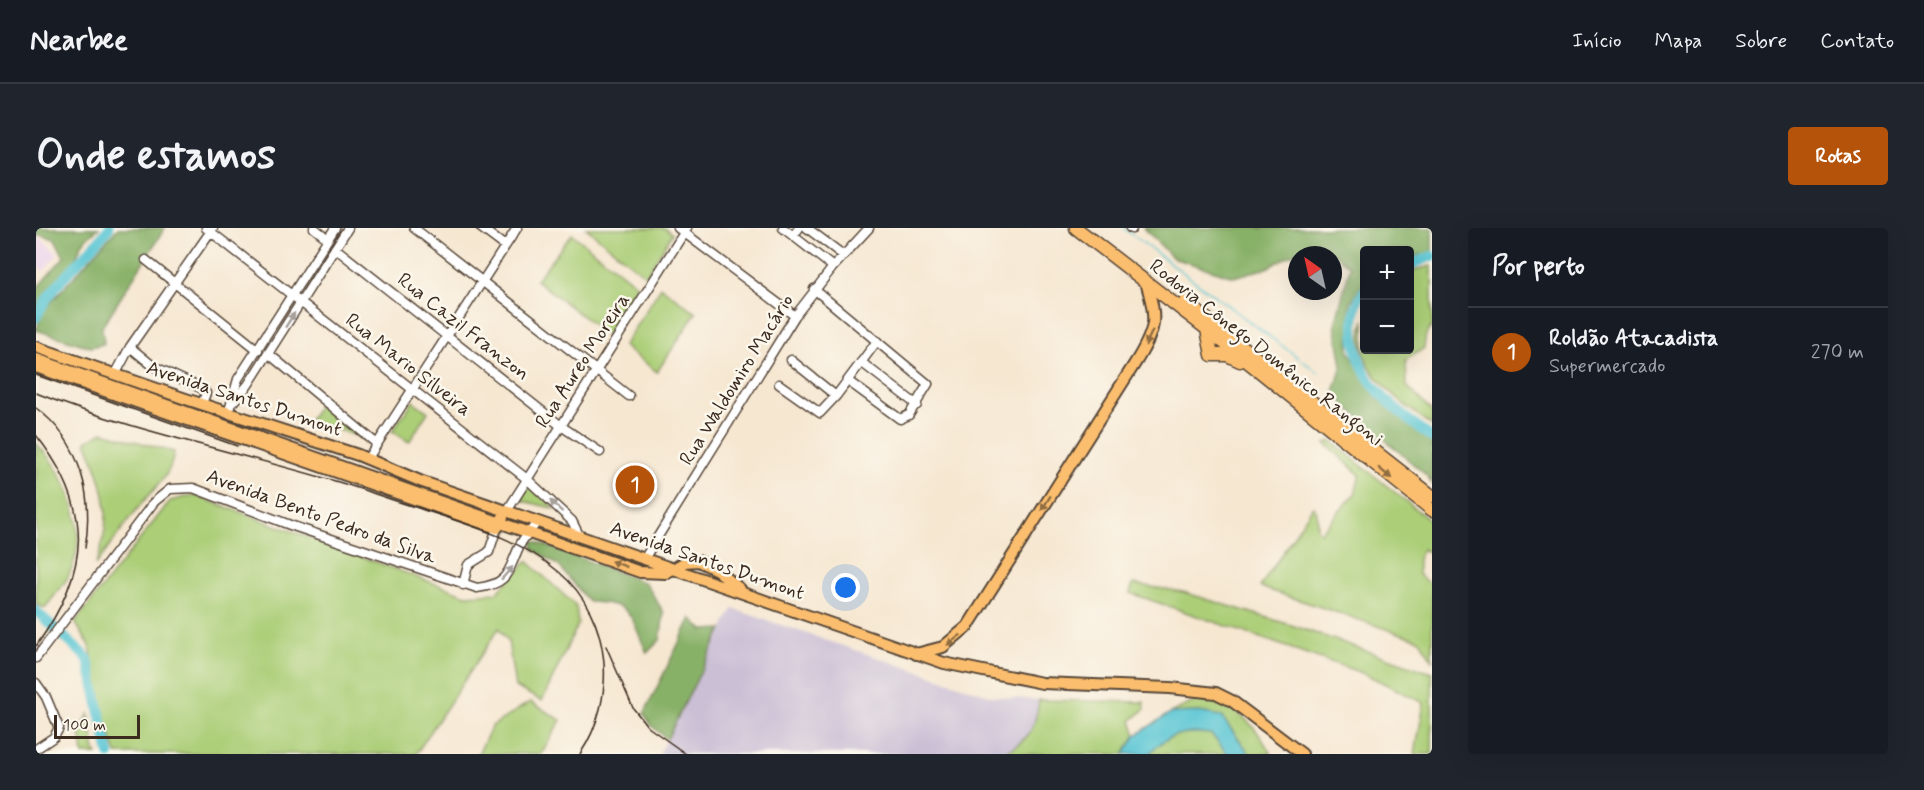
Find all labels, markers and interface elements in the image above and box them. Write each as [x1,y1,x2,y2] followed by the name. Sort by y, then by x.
[30,23,128,60] text: Nearbee
[1572,27,1622,55] text: Início
[1655,27,1702,55] text: Mapa
[1735,27,1787,55] text: Sobre
[1820,27,1894,55] text: Contato
[1788,127,1888,185] button: Rotas
[36,129,276,184] text: Onde estamos
[1288,246,1342,300] north arrow
[1360,246,1414,354] map controls
[1360,246,1414,300] button: +
[1492,250,1585,284] text: Por perto
[1142,253,1389,455] street label: Rodovia Cônego Domênico Rangoni
[391,267,535,387] street label: Rua Cazil Franzon
[529,288,637,434] street label: Rua Aureo Moreira
[673,289,801,471] street label: Rua Waldomiro Macário
[1360,300,1414,354] button: −
[339,307,477,423] street label: Rua Mario Silveira
[285,312,296,328] one-way arrow
[1549,325,1718,353] text: Roldão Atacadista
[1144,329,1154,347] one-way arrow
[1507,339,1516,366] text: 1
[1811,339,1864,366] text: 270 m
[1549,353,1665,380] text: Supermercado
[143,355,345,443] street label: Avenida Santos Dumont
[616,462,654,508] pin: 1
[202,463,441,572] street label: Avenida Bento Pedro da Silva
[1378,466,1393,478] one-way arrow
[1041,495,1052,511] one-way arrow
[549,500,564,513] one-way arrow
[606,515,808,607] street label: Avenida Santos Dumont
[609,558,627,568] one-way arrow
[500,566,513,581] one-way arrow
[831,573,860,602] your location
[946,633,961,645] one-way arrow
[54,712,140,739] scale bar
[63,715,106,736] text: 100 m

